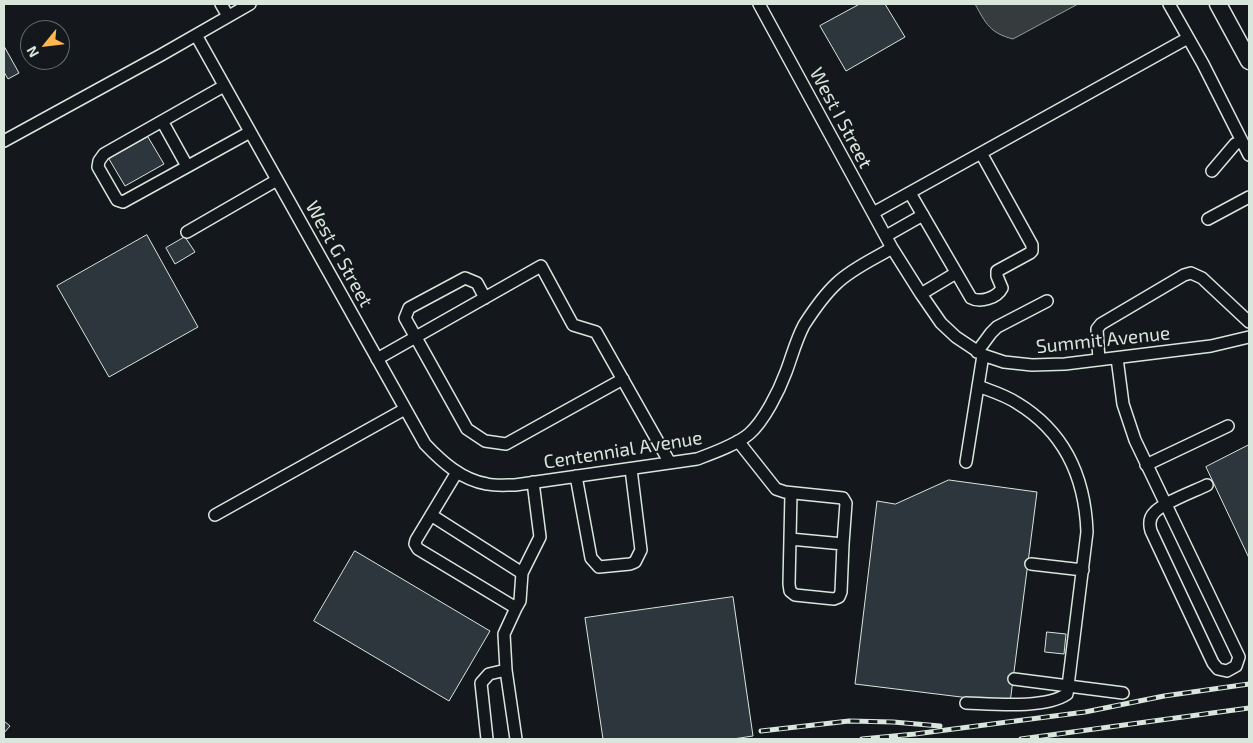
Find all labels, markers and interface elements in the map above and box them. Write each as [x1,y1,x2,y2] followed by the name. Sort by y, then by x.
[20,20,70,70] north arrow
[22,43,42,61] text: N
[805,64,877,172] street label: West I Street
[300,197,378,311] street label: West G Street
[1035,322,1171,358] street label: Summit Avenue
[542,426,704,474] street label: Centennial Avenue

